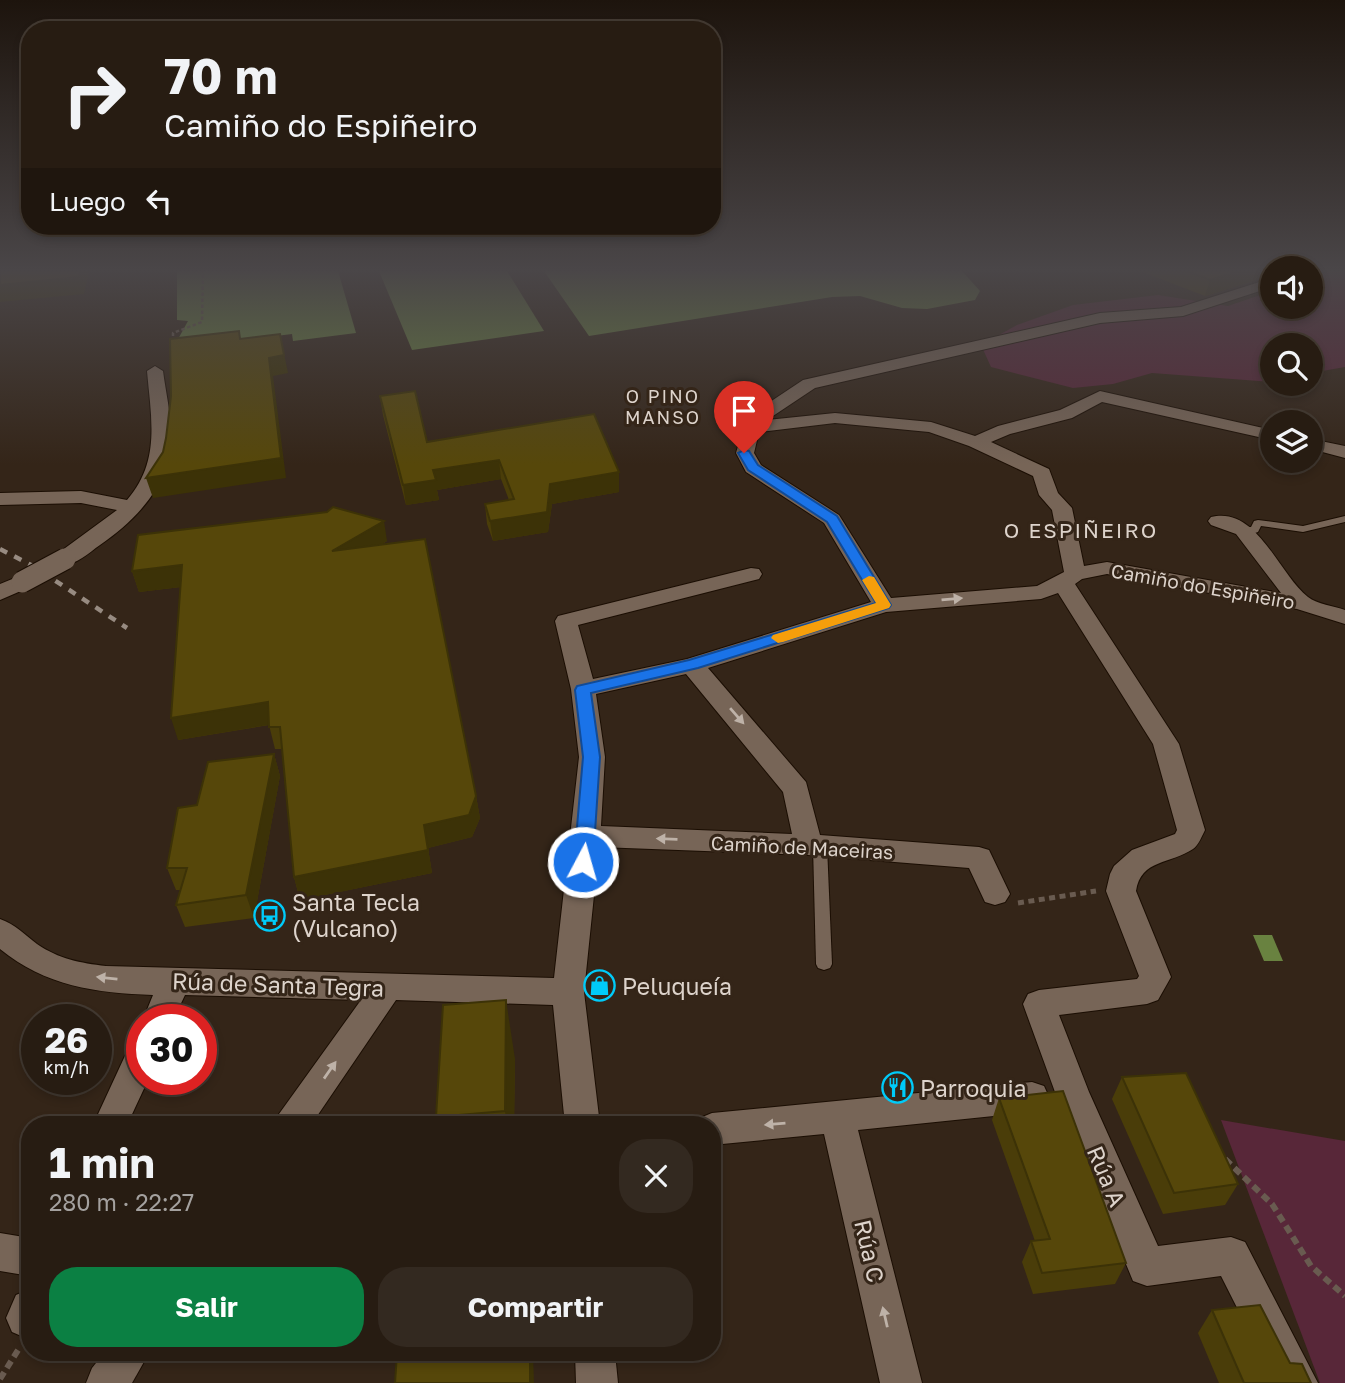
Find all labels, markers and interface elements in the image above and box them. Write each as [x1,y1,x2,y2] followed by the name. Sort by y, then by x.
[164,46,278,105] text: 70 m
[49,49,140,140] icon: right
[164,106,477,144] text: Camiño do Espiñeiro
[140,182,178,220] icon: left
[49,186,126,217] text: Luego
[1260,256,1323,473] map controls
[1260,256,1323,319] button: sound
[1260,333,1323,396] button: search
[714,381,774,453] pin
[625,385,701,428] district label: O PINO MANSO
[725,392,763,430] icon: arrive
[1260,410,1323,473] button: layers
[1004,517,1158,543] district label: O ESPIÑEIRO
[1109,559,1297,613] street label: Camiño do Espiñeiro
[941,593,963,604] one-way arrow
[729,708,744,725] one-way arrow
[546,825,620,899] position arrow
[710,831,894,863] street label: Camiño de Maceiras
[655,834,677,845] one-way arrow
[292,888,420,942] place label: Santa Tecla (Vulcano)
[252,898,286,932] bus stop icon: Santa Tecla (Vulcano)
[172,966,384,1002] street label: Rúa de Santa Tegra
[582,969,616,1003] shop icon: Peluqueía
[95,972,117,983] one-way arrow
[622,972,732,1000] place label: Peluqueía
[126,1004,217,1095] speed limit sign: 30
[45,1019,88,1061] text: 26
[44,1056,89,1078] text: km/h
[323,1061,337,1079] one-way arrow
[880,1071,914,1105] restaurant icon: Parroquia
[920,1074,1027,1102] place label: Parroquia
[764,1119,786,1130] one-way arrow
[49,1137,155,1187] text: 1 min
[619,1139,693,1213] button: close
[1082,1141,1132,1211] street label: Rúa A
[49,1188,194,1216] text: 280 m · 22:27
[849,1217,891,1285] street label: Rúa C
[49,1267,364,1347] button: Salir
[378,1267,693,1347] button: Compartir
[879,1306,890,1328] one-way arrow

